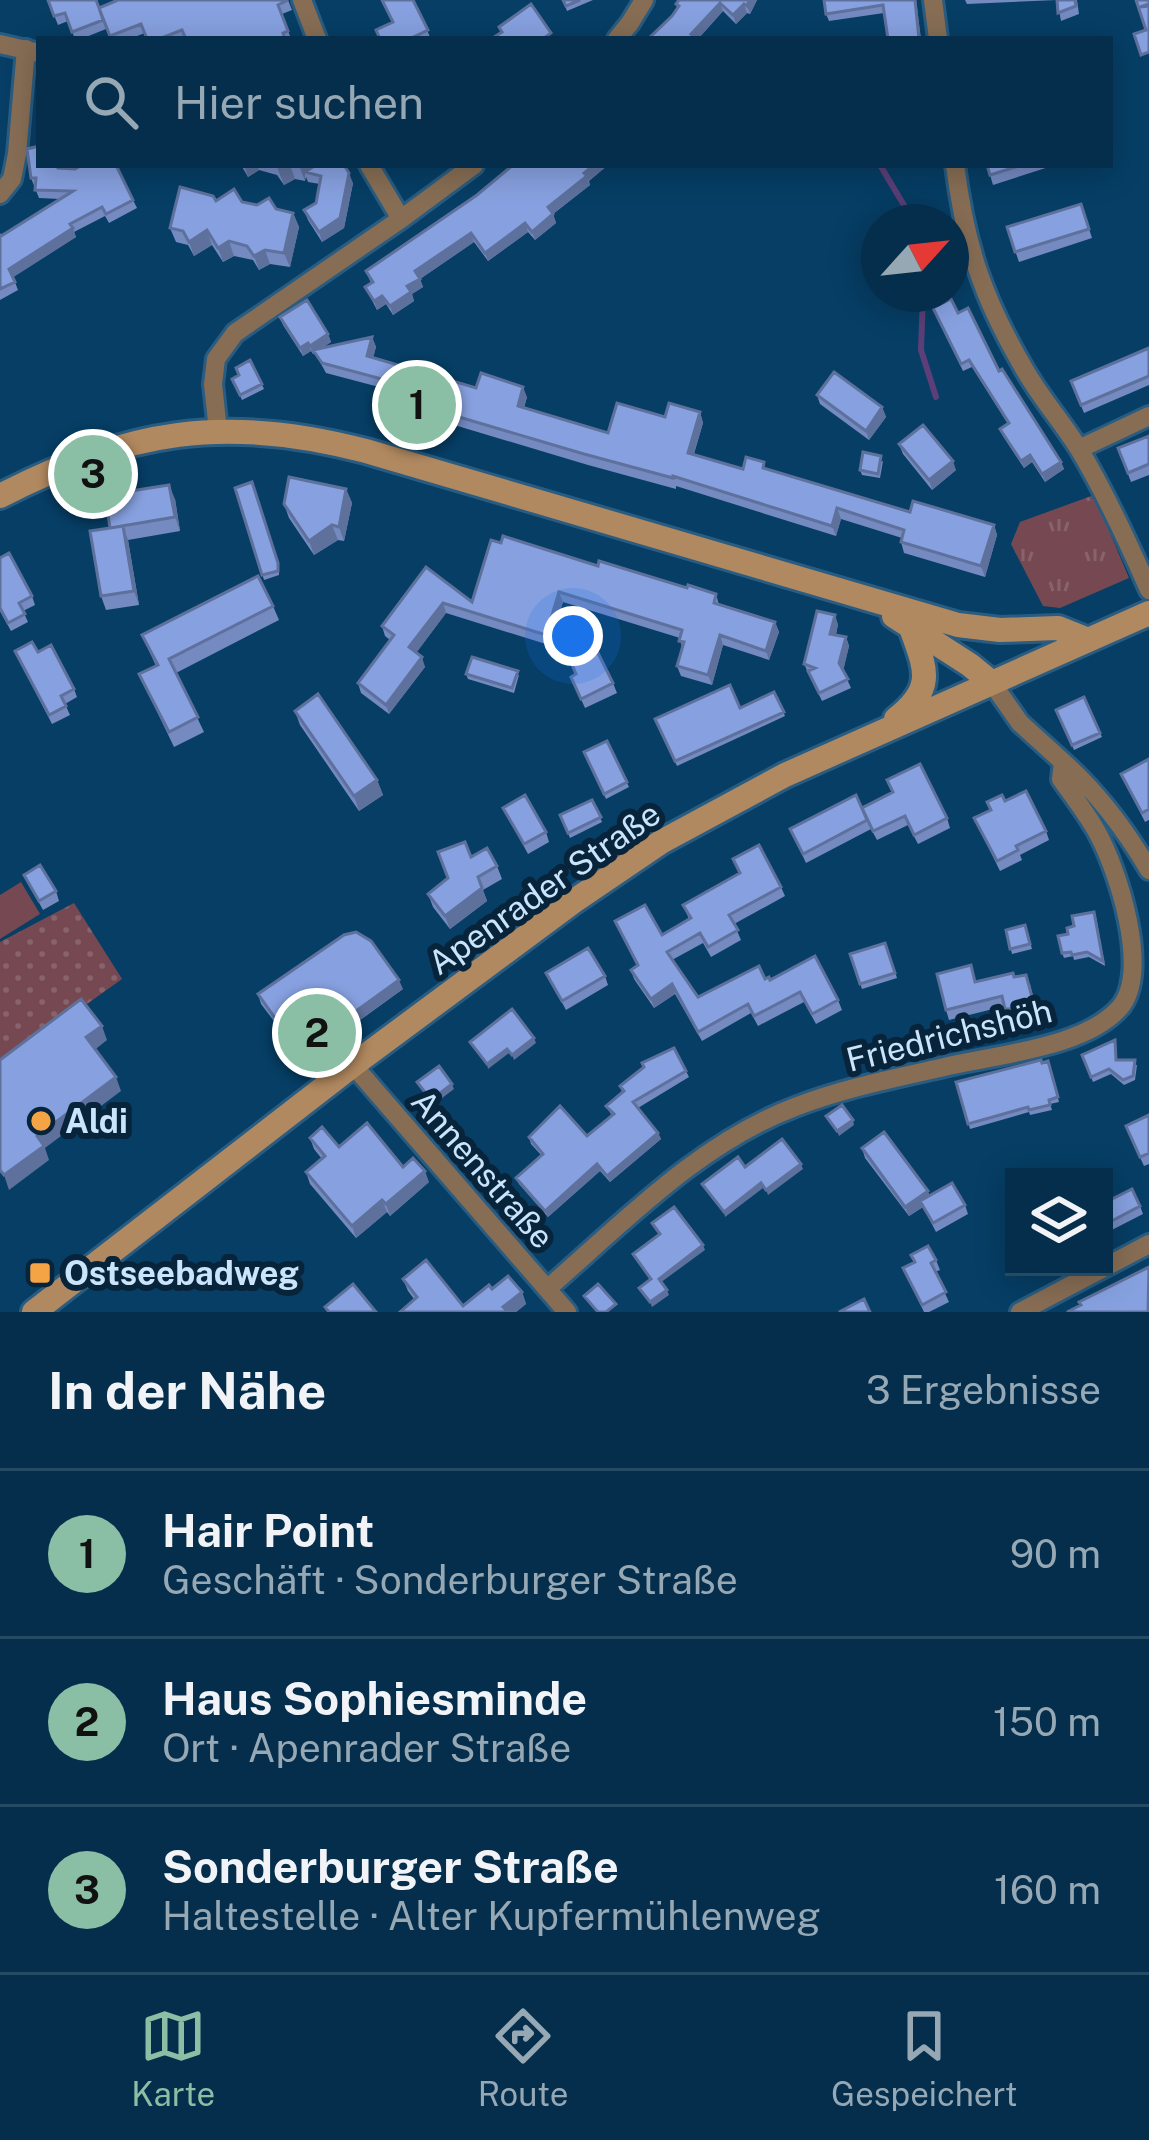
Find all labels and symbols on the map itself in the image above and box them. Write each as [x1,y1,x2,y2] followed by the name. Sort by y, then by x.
[861,204,969,312] north arrow
[378,360,456,450] pin: 1
[54,429,132,519] pin: 3
[543,606,603,666] your location
[421,794,667,982] street label: Apenrader Straße
[278,988,356,1078] pin: 2
[842,991,1056,1079] street label: Friedrichshöh
[404,1082,562,1256] street label: Annenstraße
[65,1102,128,1140] place label: Aldi
[28,1108,54,1134] marker: Aldi
[64,1254,299,1292] place label: Ostseebadweg
[27,1260,53,1286] marker: Ostseebadweg

